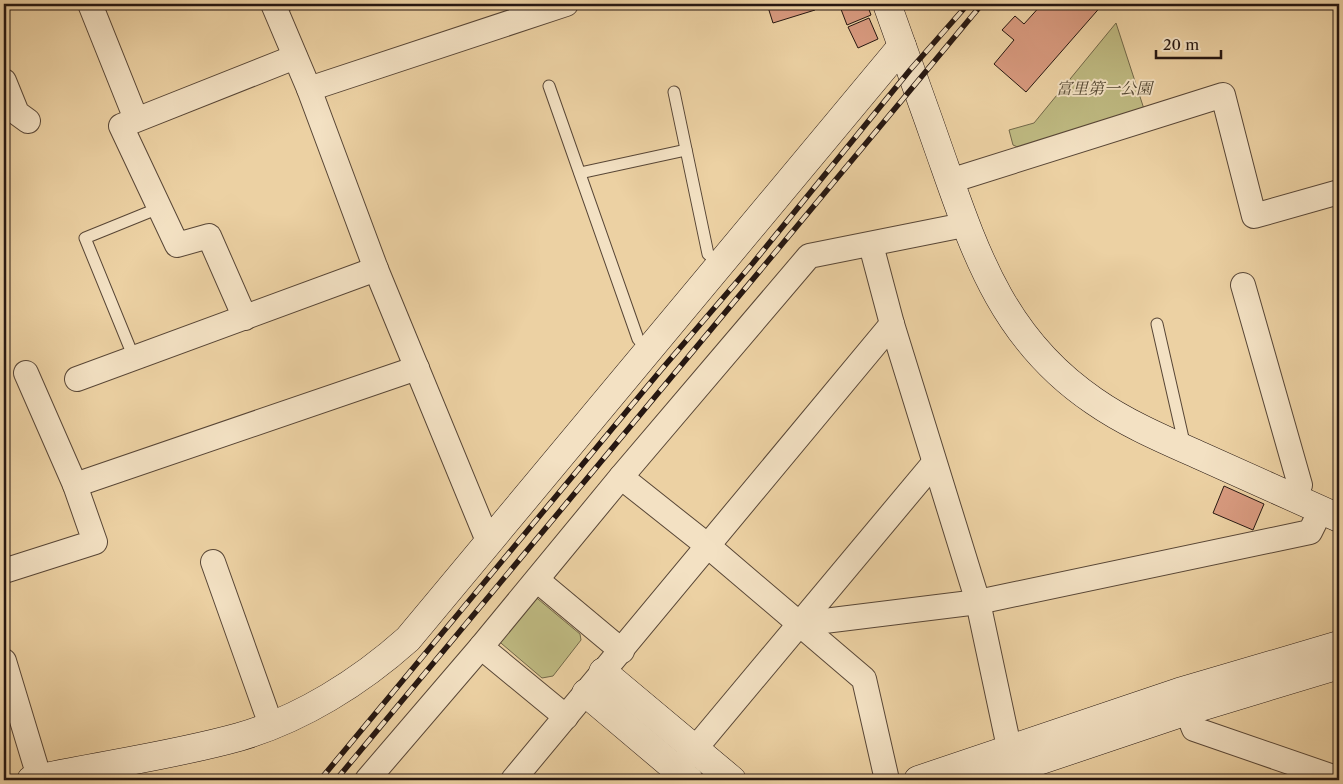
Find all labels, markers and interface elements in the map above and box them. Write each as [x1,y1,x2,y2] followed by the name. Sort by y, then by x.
[1156,28,1220,60] scale bar
[1163,35,1199,54] text: 20 m
[1056,78,1155,98] park label: 富里第一公園

